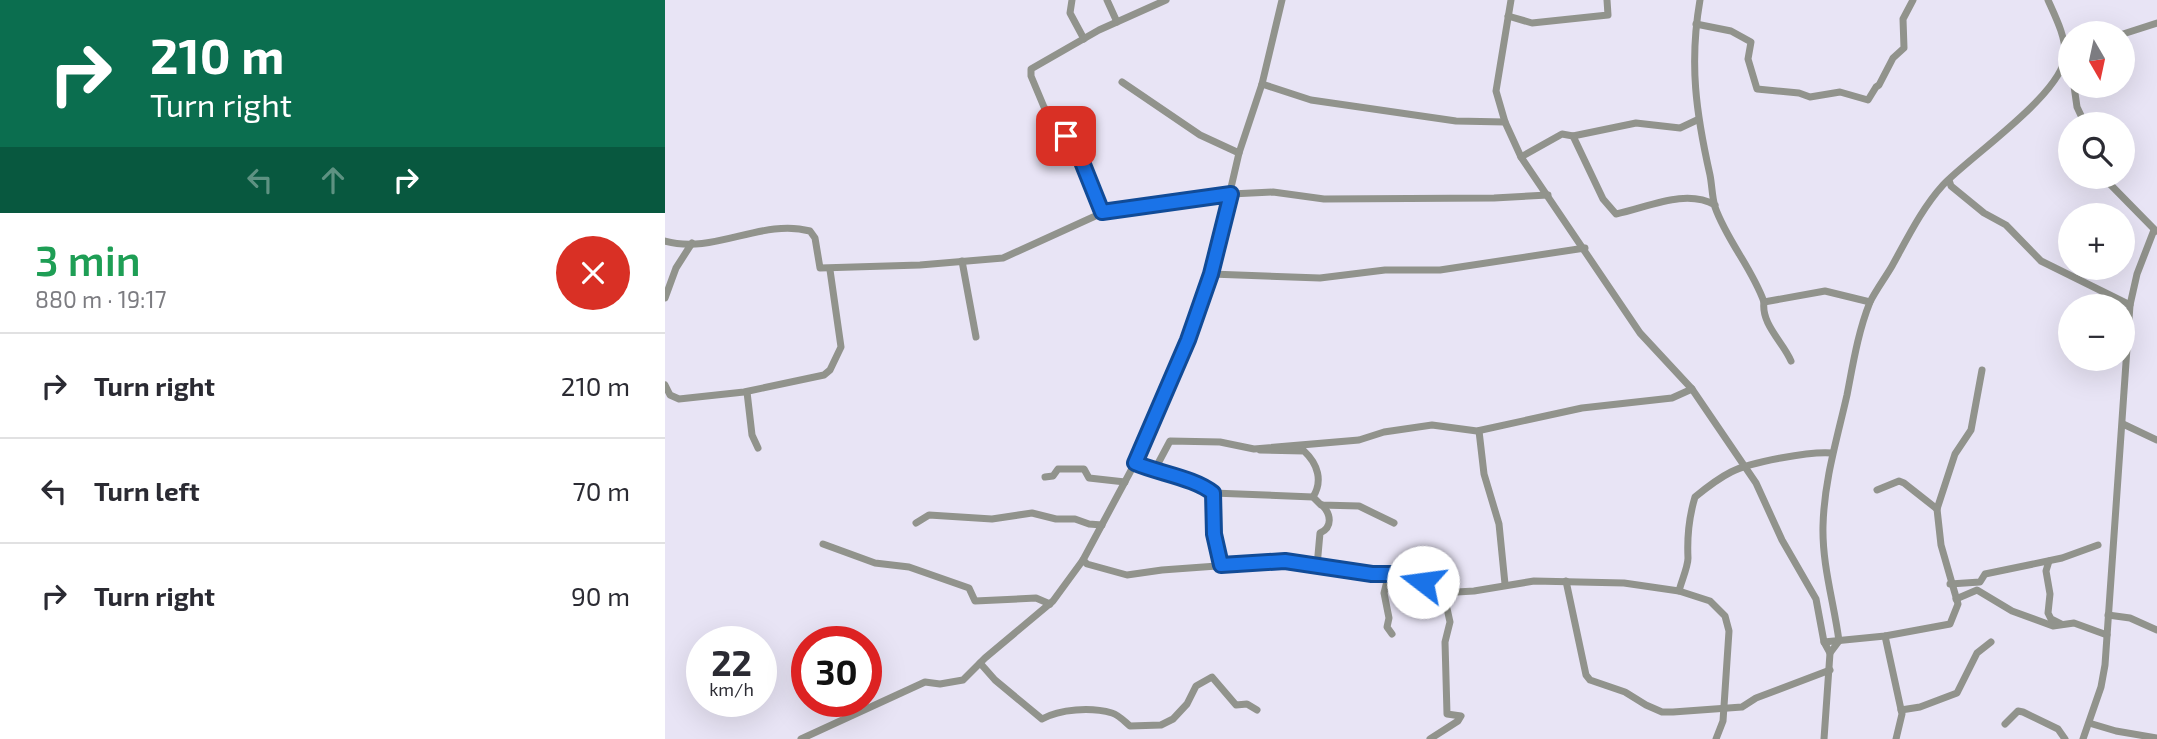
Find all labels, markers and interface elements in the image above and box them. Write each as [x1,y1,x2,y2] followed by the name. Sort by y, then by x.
[2058,21,2135,98] north arrow
[2058,21,2135,371] map controls
[150,25,284,84] text: 210 m
[35,28,126,119] icon: right
[150,85,292,123] text: Turn right
[1036,106,1096,166] pin
[2058,112,2135,189] button: search
[1047,117,1085,155] icon: arrive
[241,161,279,199] icon: left
[314,161,352,199] icon: ahead
[387,161,425,199] icon: right
[2058,203,2135,280] button: +
[35,234,141,284] text: 3 min
[556,236,630,310] button: close
[35,285,166,313] text: 880 m · 19:17
[2058,294,2135,371] button: −
[35,367,73,405] icon: right
[94,370,215,401] text: Turn right
[561,370,630,401] text: 210 m
[35,472,73,510] icon: left
[94,475,200,506] text: Turn left
[572,475,630,506] text: 70 m
[1386,545,1460,619] position arrow
[35,577,73,615] icon: right
[94,580,215,611] text: Turn right
[571,580,630,611] text: 90 m
[791,626,882,717] speed limit sign: 30
[711,641,752,683] text: 22
[709,678,754,700] text: km/h

